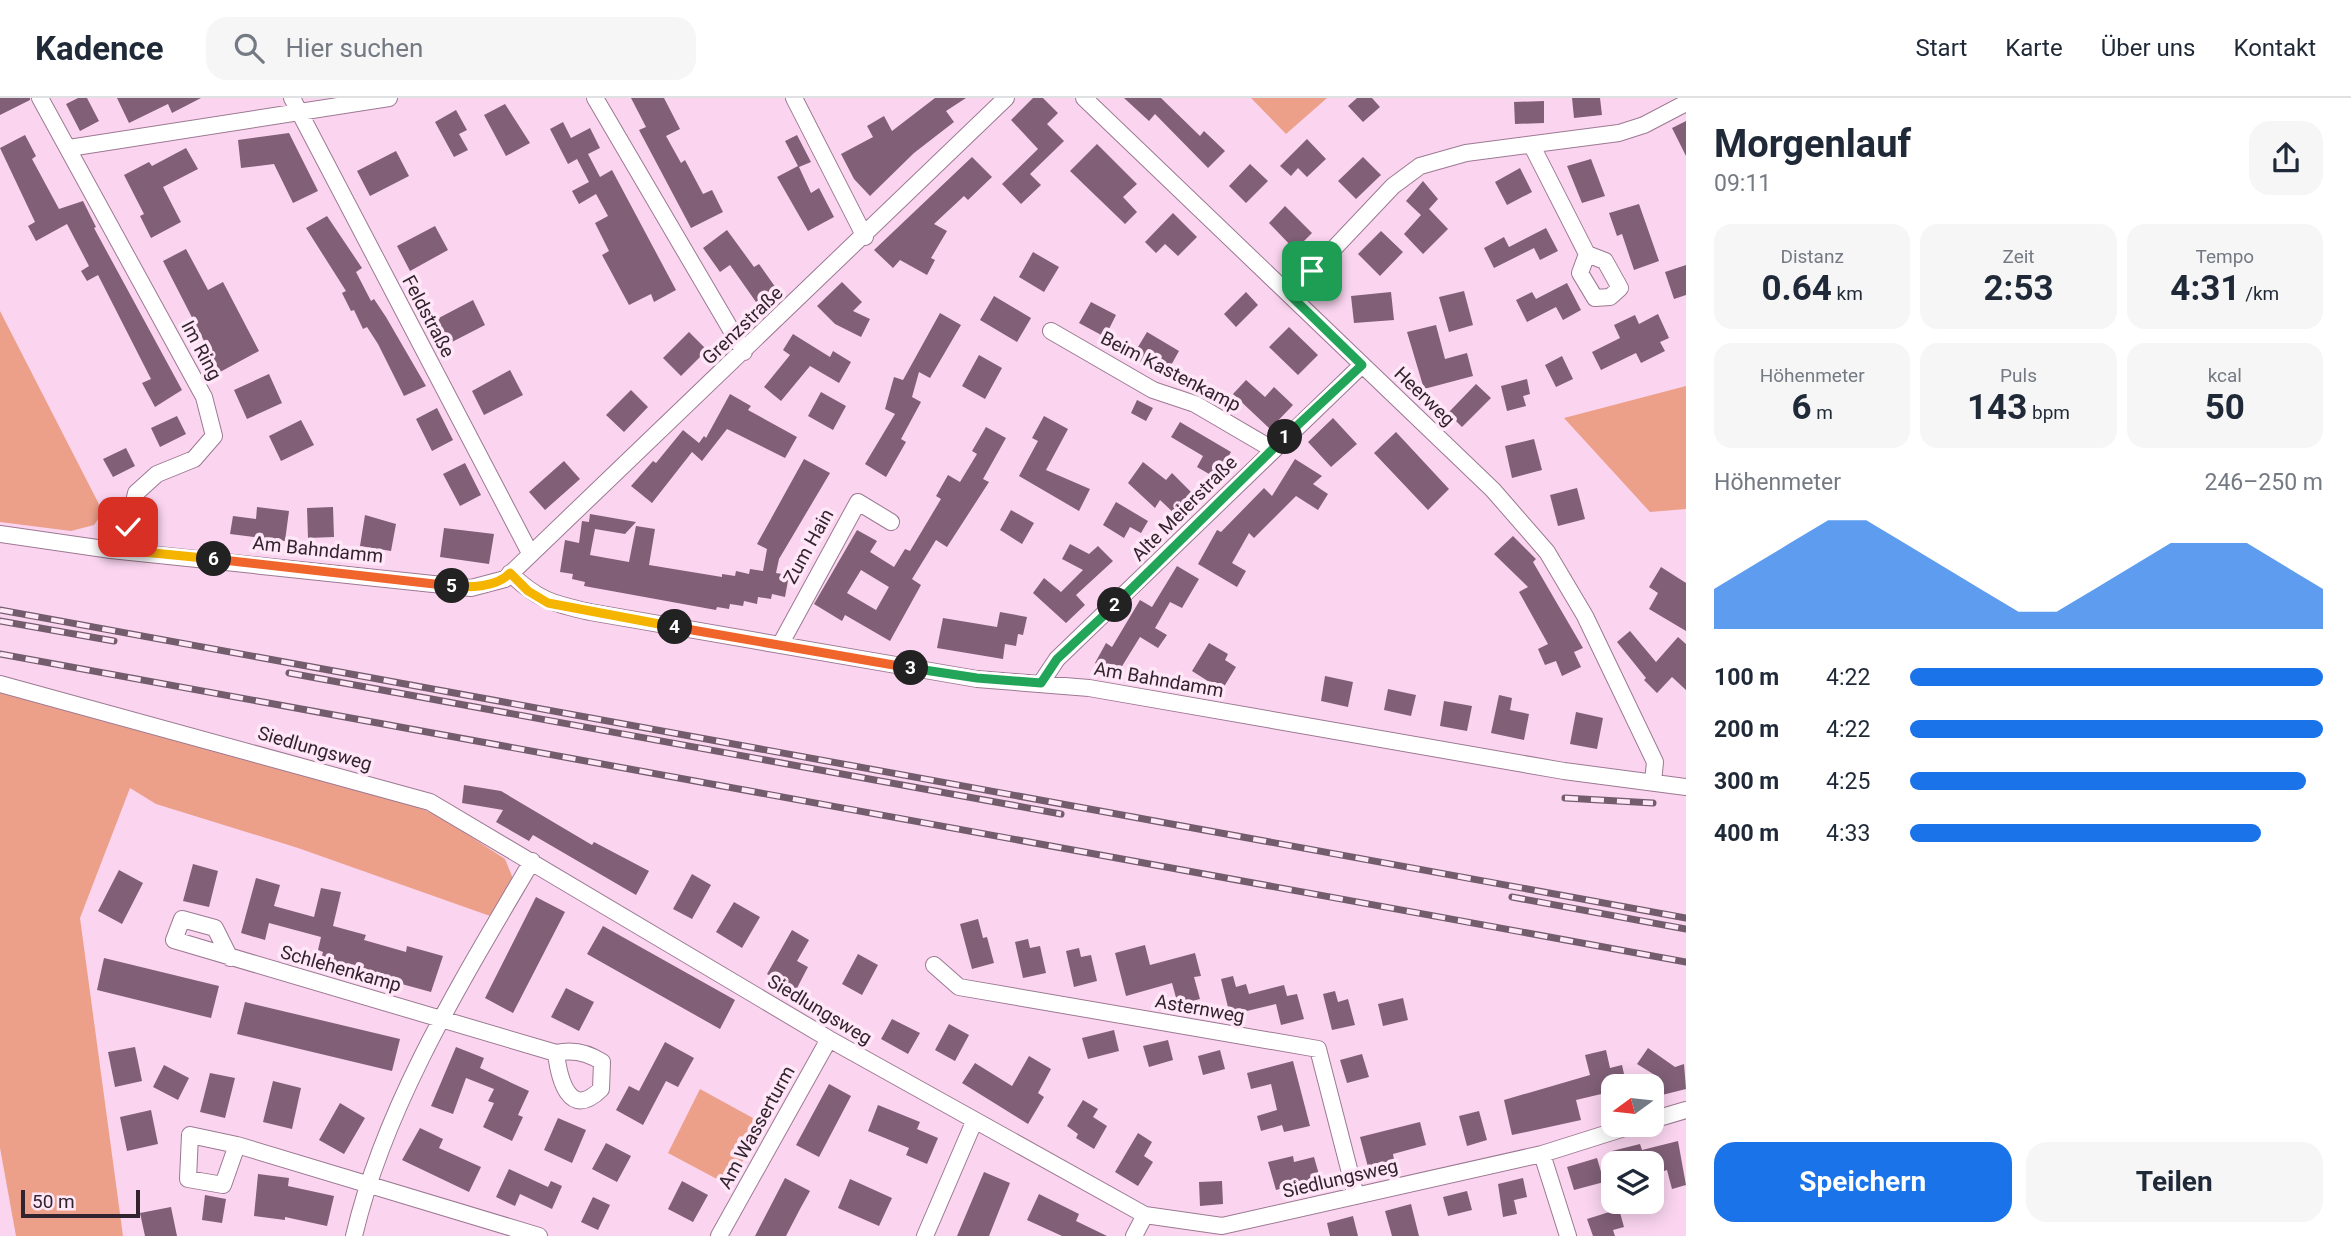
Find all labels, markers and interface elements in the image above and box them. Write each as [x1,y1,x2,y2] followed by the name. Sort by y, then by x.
[206,17,696,80] search box
[35,29,164,68] text: Kadence
[230,29,268,67] icon: search
[286,33,423,63] text: Hier suchen
[1916,34,1967,62] text: Start
[2005,34,2063,62] text: Karte
[2101,34,2195,62] text: Über uns
[2233,34,2316,62] text: Kontakt
[2249,121,2323,195] button: share
[1714,122,1911,166] text: Morgenlauf
[1714,170,1771,197] text: 09:11
[1282,241,1342,301] pin
[1780,245,1844,268] text: Distanz
[2002,245,2035,268] text: Zeit
[2195,245,2254,268] text: Tempo
[1293,252,1331,290] icon: arrive
[1761,268,1832,309] text: 0.64
[1983,268,2054,309] text: 2:53
[2170,268,2240,309] text: 4:31
[397,271,460,361] street label: Feldstraße
[697,281,787,369] street label: Grenzstraße
[1832,282,1863,305] text: km
[2240,282,2279,305] text: /km
[176,317,227,384] street label: Im Ring
[1097,326,1245,417] street label: Beim Kastenkamp
[1390,362,1460,431] street label: Heerweg
[1760,364,1865,387] text: Höhenmeter
[2000,364,2037,387] text: Puls
[2208,364,2242,387] text: kcal
[1791,387,1812,428] text: 6
[1967,387,2027,428] text: 143
[2205,387,2245,428] text: 50
[1812,401,1833,424] text: m
[2027,401,2070,424] text: bpm
[1268,420,1302,454] pin: 1
[1279,425,1290,448] text: 1
[1127,451,1242,566] street label: Alte Meierstraße
[1714,469,1841,496] text: Höhenmeter
[2204,469,2323,496] text: 246–250 m
[98,497,158,557] pin
[778,505,838,588] street label: Zum Hain
[109,508,147,546] icon: check
[251,531,384,568] street label: Am Bahndamm
[196,542,232,576] pin: 6
[208,547,219,570] text: 6
[434,568,470,603] pin: 5
[446,574,457,597] text: 5
[1098,588,1132,622] pin: 2
[1109,593,1120,616] text: 2
[658,610,692,644] pin: 4
[669,615,680,638] text: 4
[894,650,928,686] pin: 3
[905,656,916,679] text: 3
[1092,657,1226,702] street label: Am Bahndamm
[1714,664,1779,691] text: 100 m
[1826,664,1870,691] text: 4:22
[1714,716,1779,743] text: 200 m
[1826,716,1870,743] text: 4:22
[255,721,375,776] street label: Siedlungsweg
[1714,768,1779,795] text: 300 m
[1826,768,1870,795] text: 4:25
[1714,820,1779,847] text: 400 m
[1826,820,1870,847] text: 4:33
[278,940,404,997] street label: Schlehenkamp
[763,969,876,1050] street label: Siedlungsweg
[1153,989,1246,1028] street label: Asternweg
[713,1062,800,1193] street label: Am Wasserturm
[1601,1074,1664,1138] north arrow
[1601,1074,1664,1214] map controls
[1714,1142,2012,1222] button: Speichern
[2026,1142,2323,1222] button: Teilen
[1601,1151,1664,1214] button: layers
[1280,1154,1400,1203] street label: Siedlungsweg
[21,1187,140,1219] scale bar
[32,1190,75,1213] text: 50 m

